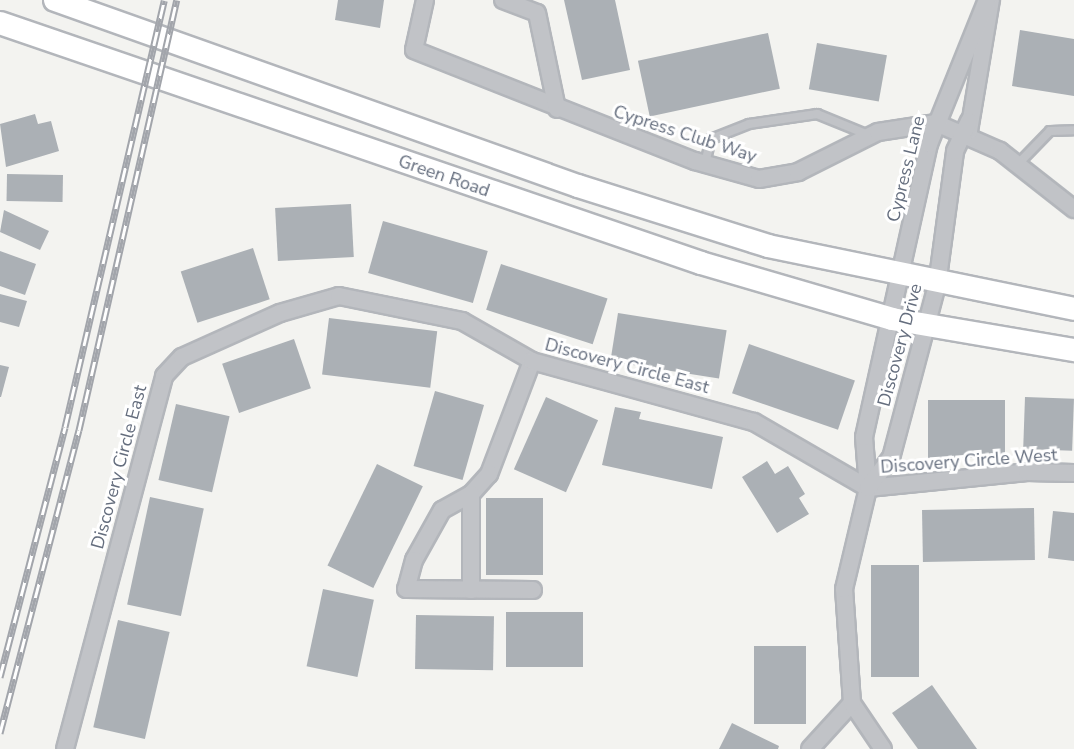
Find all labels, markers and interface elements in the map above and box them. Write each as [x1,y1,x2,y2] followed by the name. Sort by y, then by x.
[611,101,759,167] street label: Cypress Club Way
[882,114,930,224] street label: Cypress Lane
[395,150,493,202] street label: Green Road
[873,281,927,409] street label: Discovery Drive
[543,334,711,398] street label: Discovery Circle East
[87,383,151,551] street label: Discovery Circle East
[880,444,1058,478] street label: Discovery Circle West

